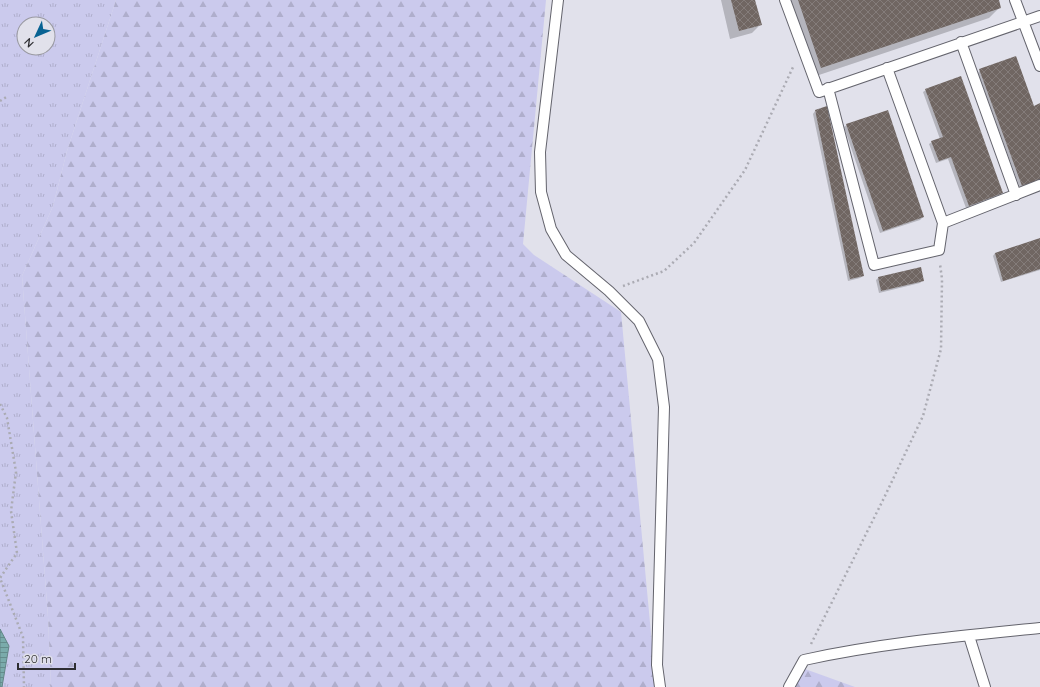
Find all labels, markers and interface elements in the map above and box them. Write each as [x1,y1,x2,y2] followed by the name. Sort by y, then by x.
[16,16,56,56] north arrow
[21,35,37,51] text: N
[18,645,75,671] scale bar
[24,651,52,666] text: 20 m

